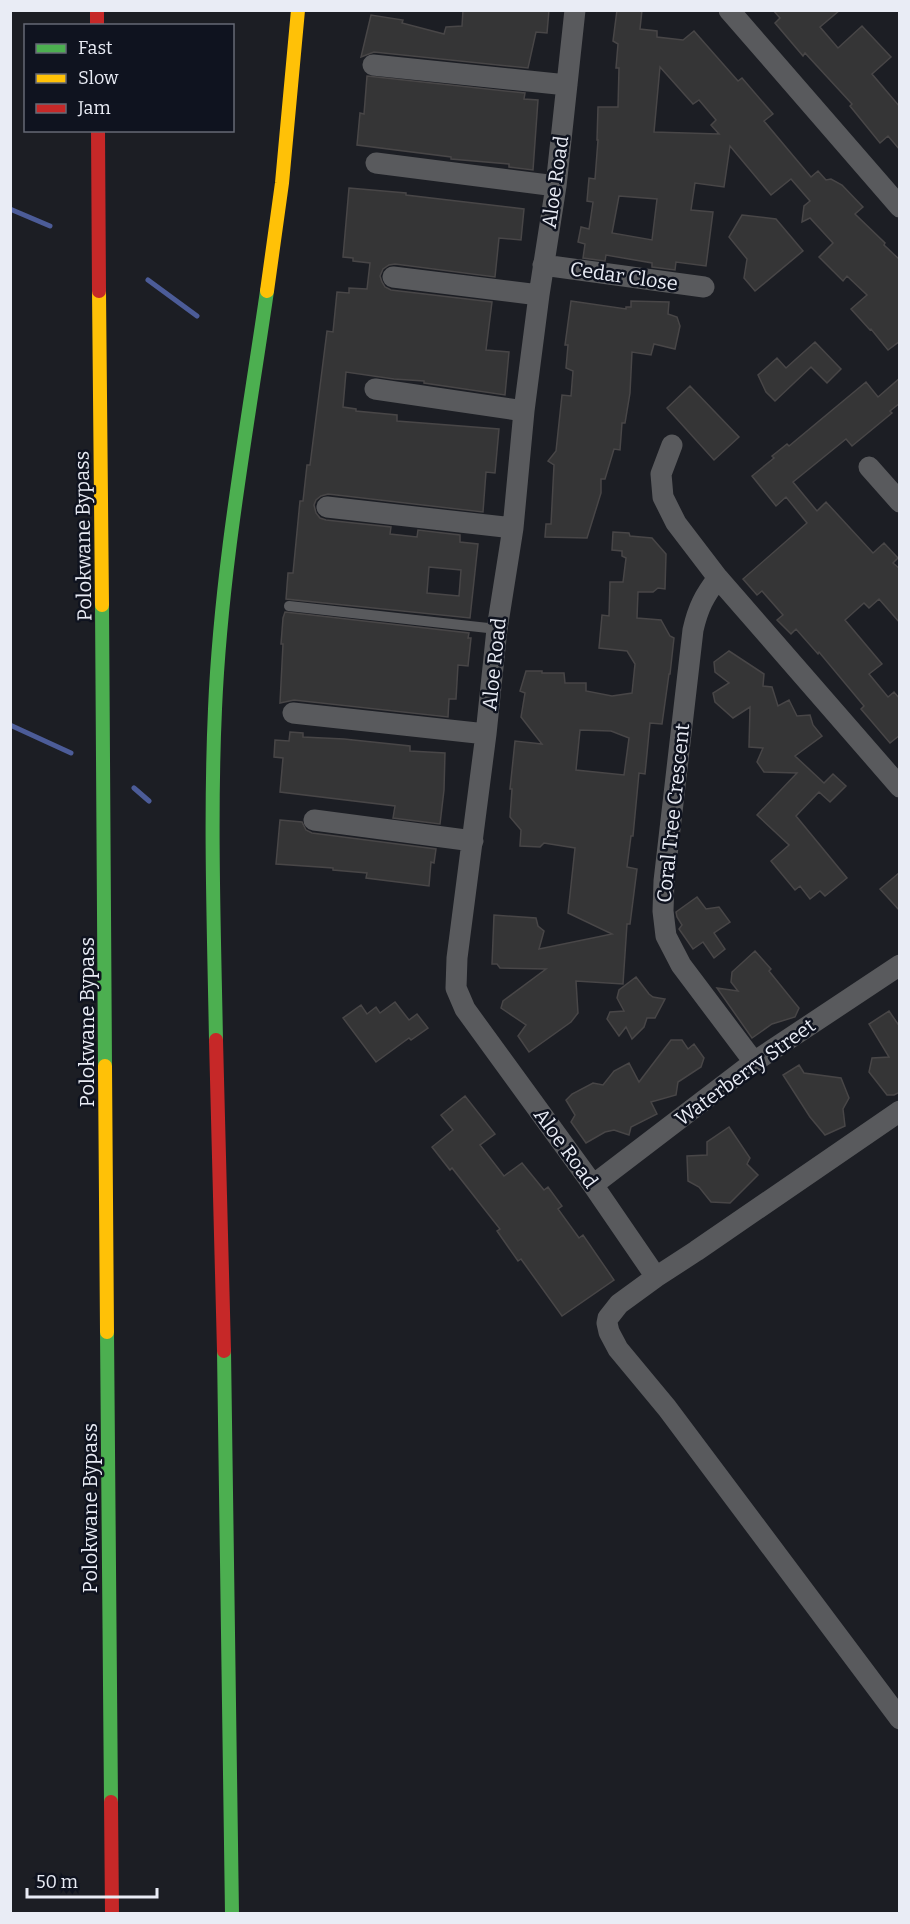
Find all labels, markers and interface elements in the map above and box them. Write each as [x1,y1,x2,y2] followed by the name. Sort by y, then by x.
[24,24,234,132] legend
[78,37,113,59] text: Fast
[78,67,119,89] text: Slow
[77,97,111,119] text: Jam
[537,134,573,230] street label: Aloe Road
[568,257,680,295] street label: Cedar Close
[70,451,96,621] street label: Polokwane Bypass
[477,616,511,712] street label: Aloe Road
[652,722,694,904] street label: Coral Tree Crescent
[75,937,99,1107] street label: Polokwane Bypass
[670,1013,820,1131] street label: Waterberry Street
[529,1103,603,1193] street label: Aloe Road
[78,1423,102,1593] street label: Polokwane Bypass
[27,1861,158,1899] scale bar
[36,1871,78,1893] text: 50 m

